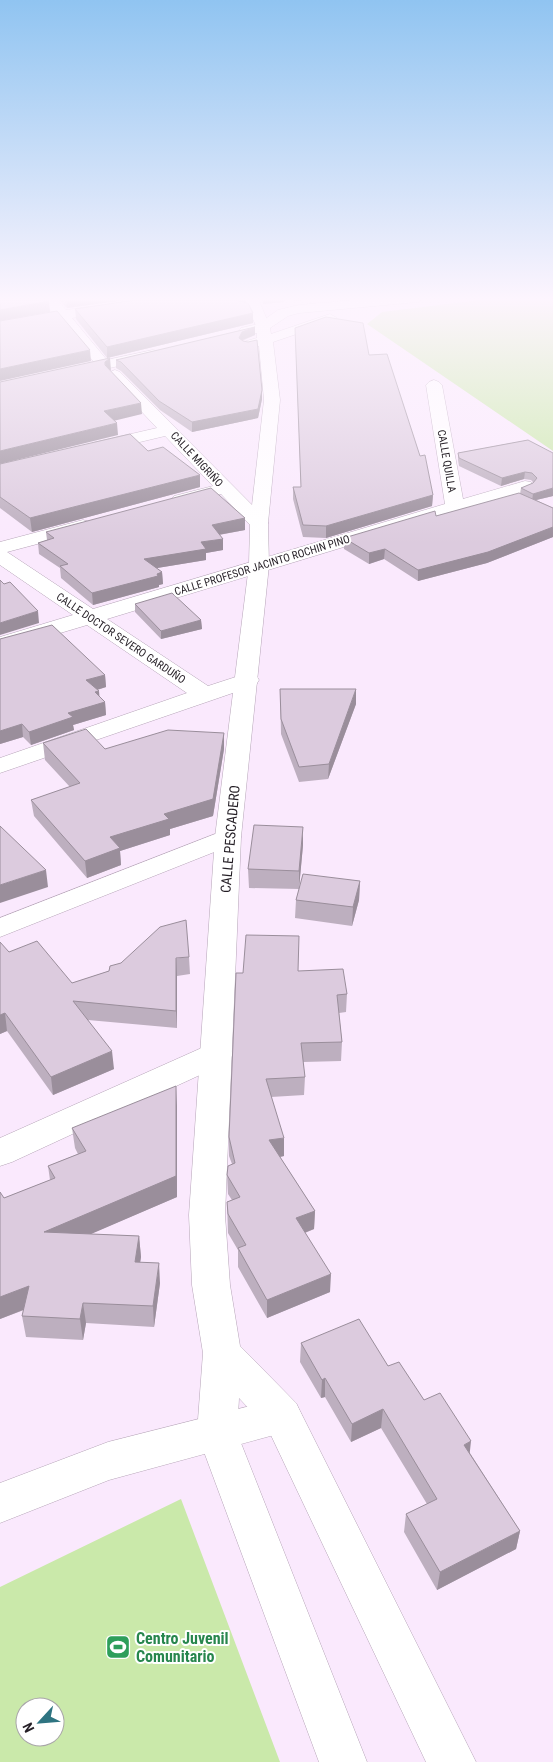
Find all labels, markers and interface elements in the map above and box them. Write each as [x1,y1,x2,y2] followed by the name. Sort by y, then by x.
[168,429,225,490] street label: CALLE MIGRIÑO
[435,429,459,494] street label: CALLE QUILLA
[173,533,351,598] street label: CALLE PROFESOR JACINTO ROCHIN PINO
[54,590,188,687] street label: CALLE DOCTOR SEVERO GARDUÑO
[217,784,243,894] street label: CALLE PESCADERO
[136,1629,229,1666] place label: Centro Juvenil Comunitario
[105,1634,131,1660] sports icon: Centro Juvenil Comunitario
[15,1697,65,1747] north arrow
[19,1720,37,1735] text: N

